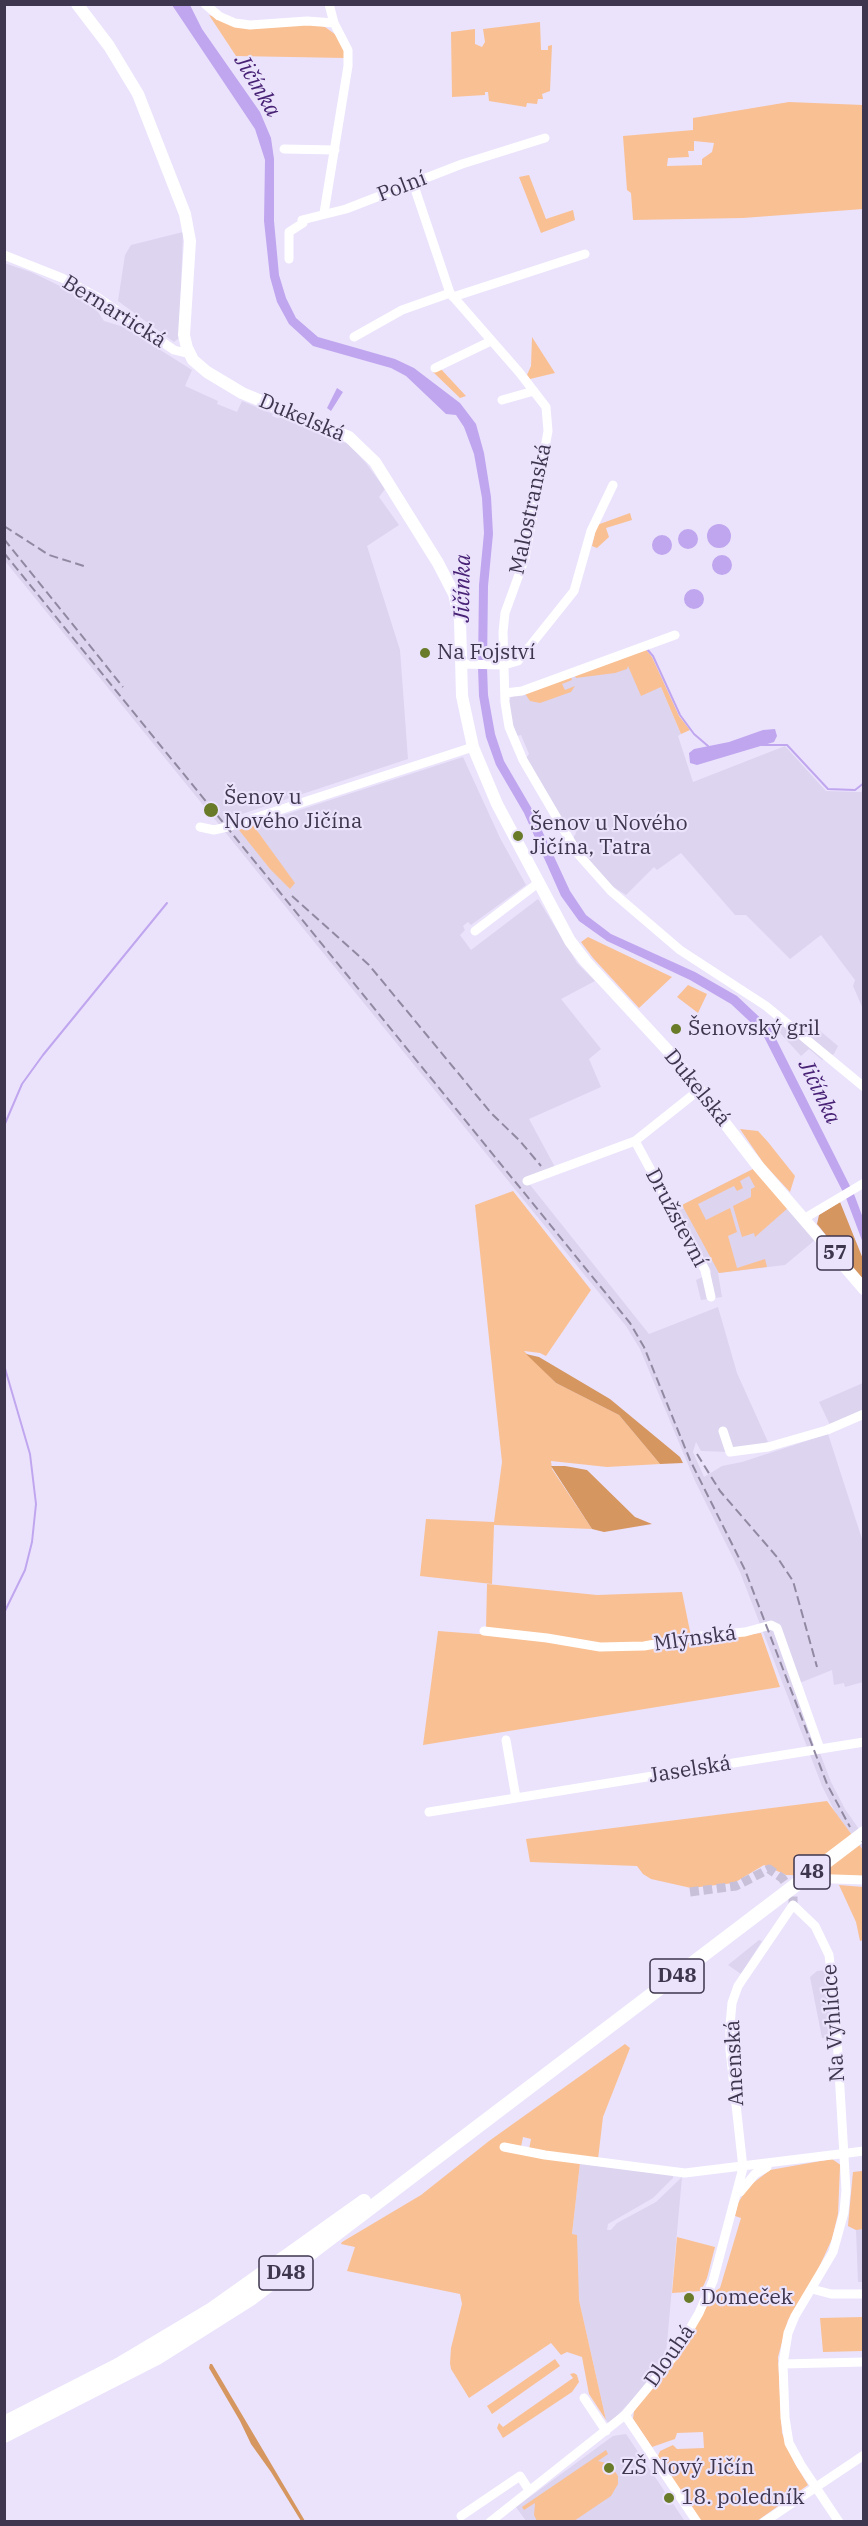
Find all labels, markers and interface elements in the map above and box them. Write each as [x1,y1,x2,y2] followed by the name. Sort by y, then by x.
[228,50,286,122] water label: Jičínka
[374,166,430,208] street label: Polní
[57,270,171,354] street label: Bernartická
[255,389,349,447] street label: Dukelská
[505,441,557,577] street label: Malostranská
[449,554,477,622] water label: Jičínka
[437,640,535,666] place label: Na Fojství
[418,646,432,660] marker: Na Fojství
[224,785,362,835] place label: Šenov u Nového Jičína
[202,801,220,819] marker: Šenov u Nového Jičína
[530,811,688,861] place label: Šenov u Nového Jičína, Tatra
[511,829,525,843] marker: Šenov u Nového Jičína, Tatra
[688,1016,820,1042] place label: Šenovský gril
[669,1022,683,1036] marker: Šenovský gril
[658,1045,736,1131] street label: Dukelská
[792,1056,846,1128] water label: Jičínka
[640,1164,712,1272] street label: Družstevní
[817,1236,853,1270] road number: 57
[652,1621,738,1657] street label: Mlýnská
[647,1751,733,1789] street label: Jaselská
[794,1855,830,1889] road number: 48
[650,1959,704,1993] road number: D48
[817,1963,851,2083] street label: Na Vyhlídce
[720,2019,750,2107] street label: Anenská
[259,2256,313,2290] road number: D48
[701,2285,793,2311] place label: Domeček
[682,2291,696,2305] marker: Domeček
[639,2320,701,2392] street label: Dlouhá
[621,2455,754,2481] place label: ZŠ Nový Jičín
[602,2461,616,2475] marker: ZŠ Nový Jičín
[681,2485,804,2511] place label: 18. poledník
[662,2491,676,2505] marker: 18. poledník

